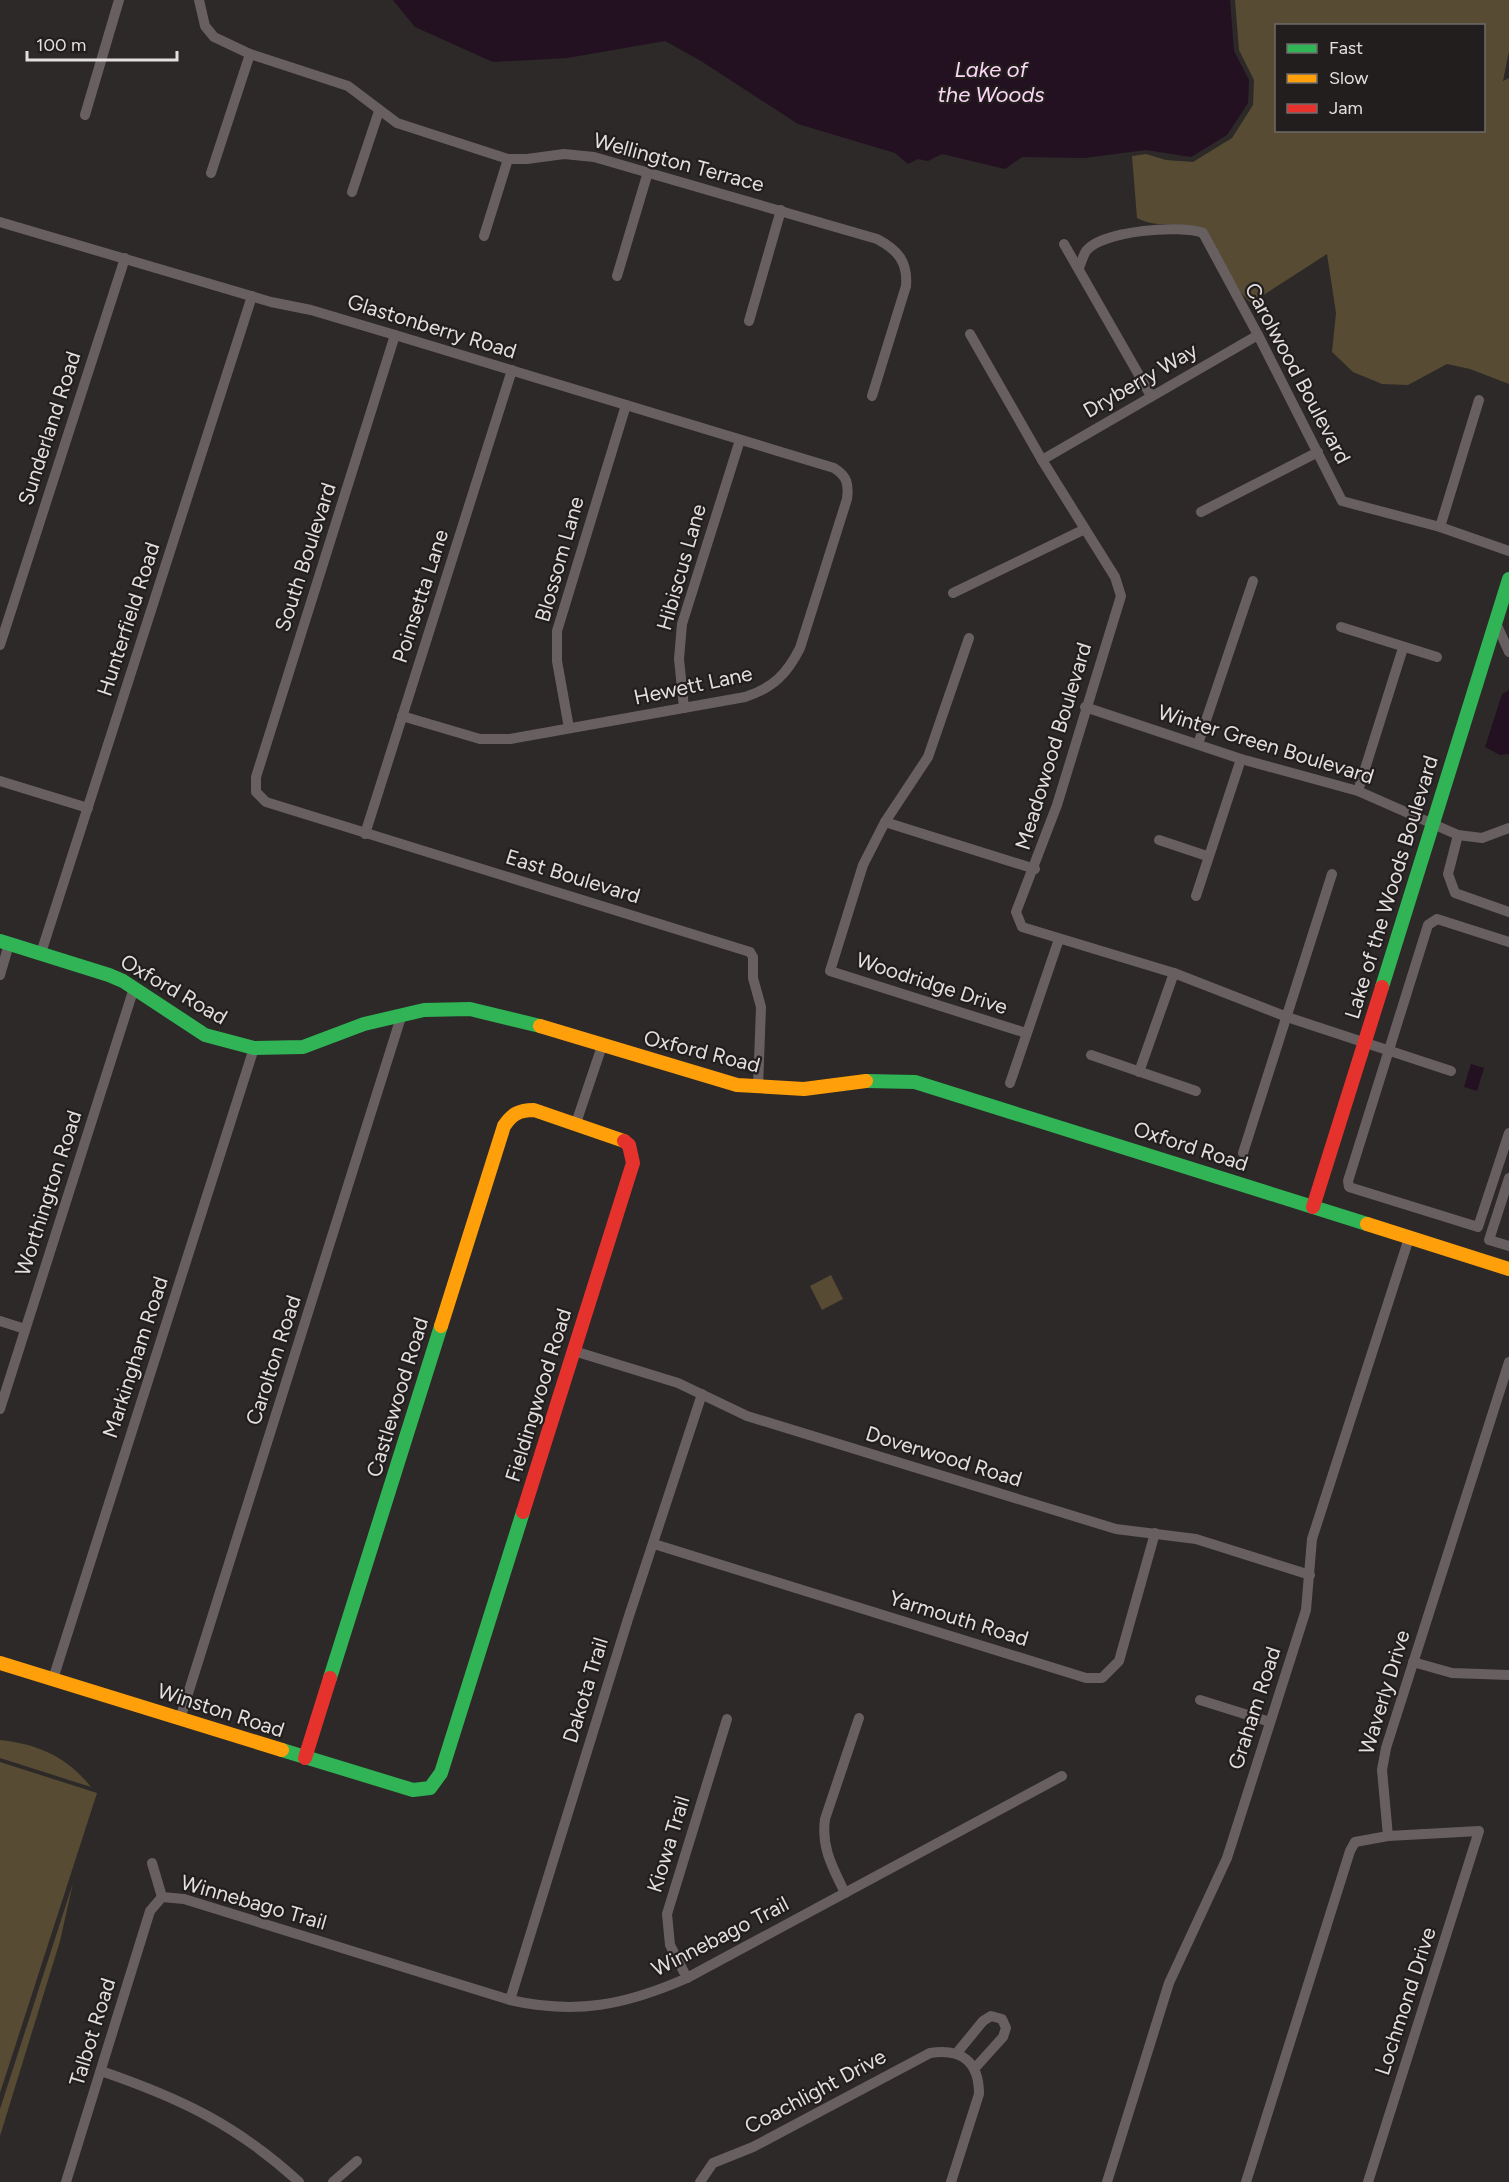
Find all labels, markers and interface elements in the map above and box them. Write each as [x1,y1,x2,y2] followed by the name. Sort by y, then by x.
[27,24,177,62] scale bar
[1275,24,1485,132] legend
[36,34,86,56] text: 100 m
[1329,37,1363,59] text: Fast
[937,56,1045,108] water label: Lake of the Woods
[1329,67,1368,89] text: Slow
[1329,97,1363,119] text: Jam
[591,127,767,197] street label: Wellington Terrace
[1240,278,1356,468] street label: Carolwood Boulevard
[344,288,520,364] street label: Glastonberry Road
[1078,337,1202,423] street label: Dryberry Way
[12,348,86,508] street label: Sunderland Road
[269,479,341,635] street label: South Boulevard
[529,493,589,625] street label: Blossom Lane
[651,501,711,633] street label: Hibiscus Lane
[387,526,453,666] street label: Poinsetta Lane
[91,539,165,699] street label: Hunterfield Road
[1010,639,1096,853] street label: Meadowood Boulevard
[631,660,755,710] street label: Hewett Lane
[1155,699,1377,789] street label: Winter Green Boulevard
[1339,752,1443,1022] street label: Lake of the Woods Boulevard
[503,844,643,908] street label: East Boulevard
[853,947,1011,1019] street label: Woodridge Drive
[116,948,232,1030] street label: Oxford Road
[641,1024,763,1078] street label: Oxford Road
[9,1107,87,1279] street label: Worthington Road
[1131,1116,1251,1176] street label: Oxford Road
[97,1273,173,1441] street label: Markingham Road
[240,1292,306,1428] street label: Carolton Road
[500,1305,576,1485] street label: Fieldingwood Road
[361,1314,433,1480] street label: Castlewood Road
[863,1420,1025,1492] street label: Doverwood Road
[886,1585,1032,1651] street label: Yarmouth Road
[1353,1627,1415,1757] street label: Waverly Drive
[557,1634,613,1746] street label: Dakota Trail
[1222,1643,1286,1773] street label: Graham Road
[154,1678,288,1742] street label: Winston Road
[641,1793,695,1895] street label: Kiowa Trail
[178,1869,330,1935] street label: Winnebago Trail
[647,1891,793,1981] street label: Winnebago Trail
[1369,1924,1441,2078] street label: Lochmond Drive
[64,1975,120,2089] street label: Talbot Road
[740,2043,890,2139] street label: Coachlight Drive

